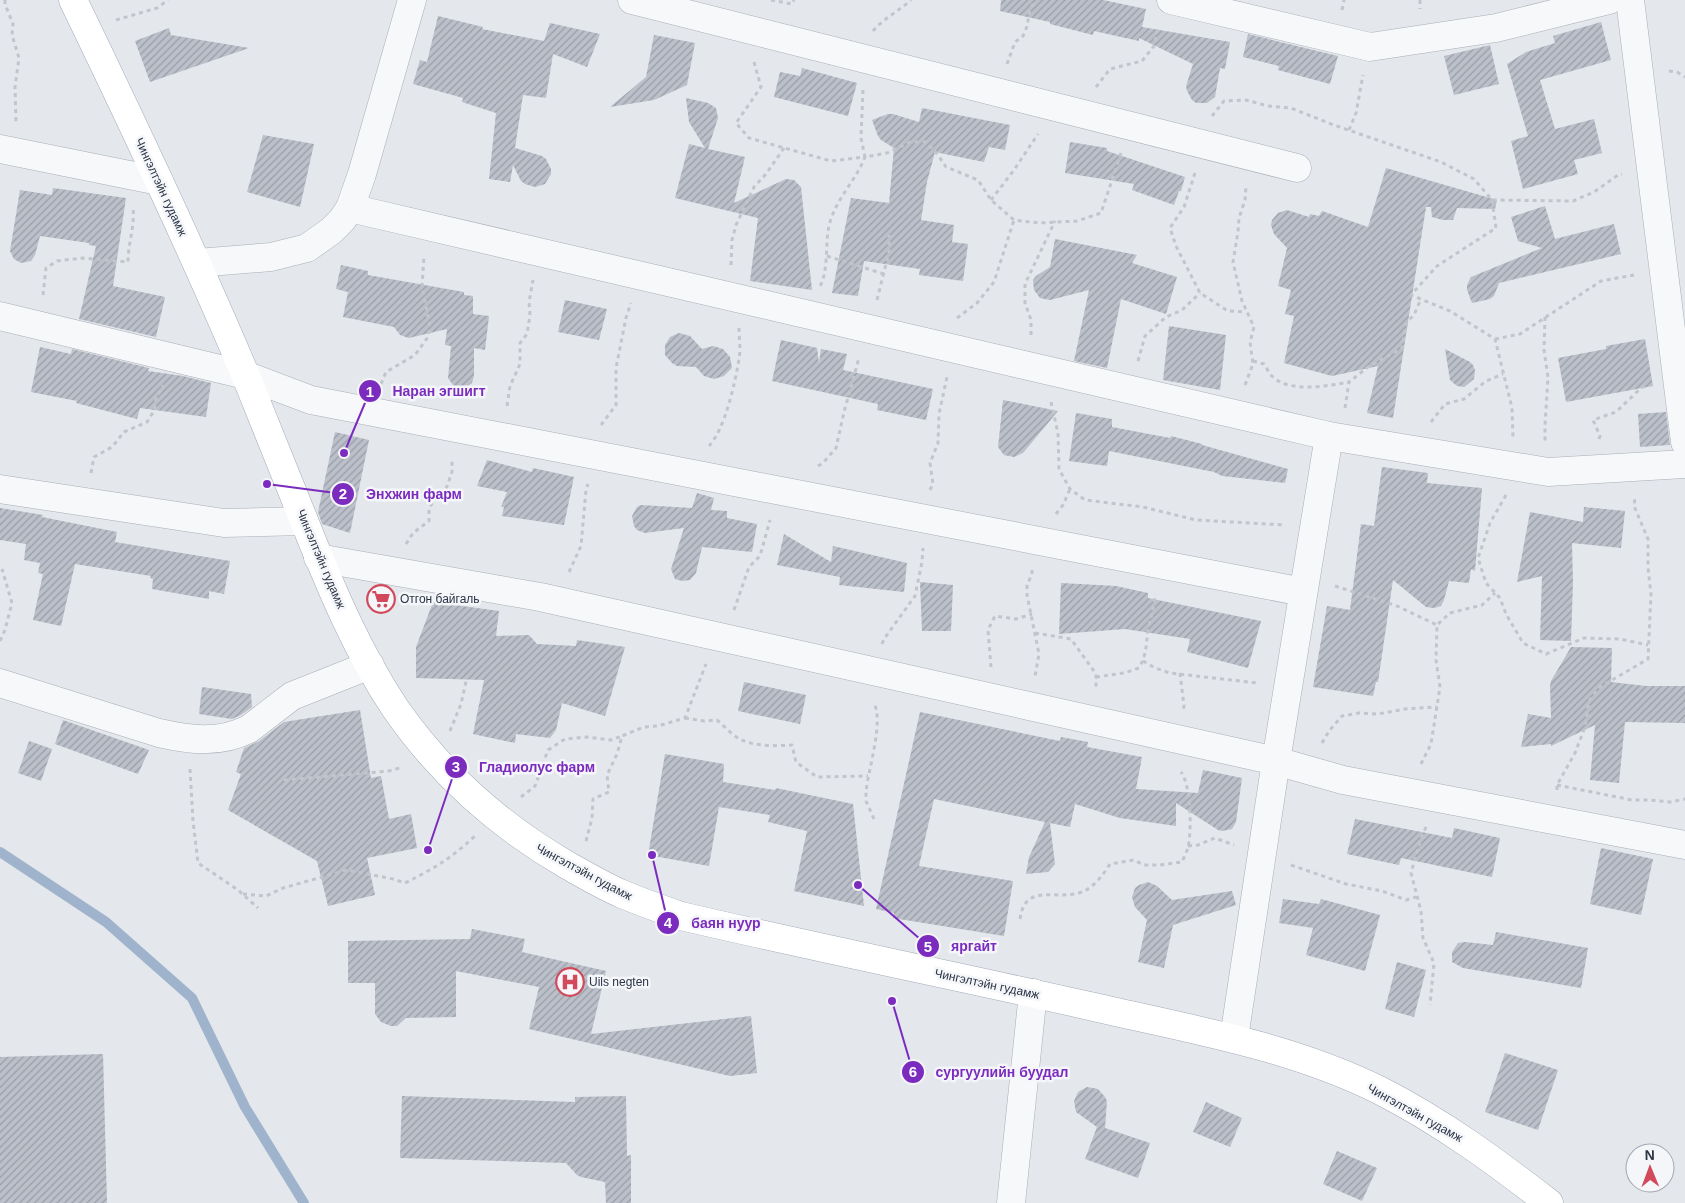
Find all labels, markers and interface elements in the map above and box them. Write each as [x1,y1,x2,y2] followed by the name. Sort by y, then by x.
[132,136,190,238] street label: Чингэлтэйн гудамж
[358,377,496,406] callout: Наран эгшигт
[366,383,374,400] text: 1
[392,383,486,399] text: Наран эгшигт
[331,480,472,509] callout: Энхжин фарм
[339,485,347,502] text: 2
[366,486,462,502] text: Энхжин фарм
[294,507,348,611] street label: Чингэлтэйн гудамж
[366,584,396,614] supermarket icon: Отгон байгаль
[400,592,480,606] place label: Отгон байгаль
[444,752,605,781] callout: Гладиолус фарм
[452,758,460,775] text: 3
[479,759,595,775] text: Гладиолус фарм
[534,841,634,903] street label: Чингэлтэйн гудамж
[656,908,770,937] callout: баян нуур
[664,914,673,931] text: 4
[691,915,761,931] text: баян нуур
[916,932,1007,961] callout: яргайт
[924,938,932,955] text: 5
[951,938,997,954] text: яргайт
[933,966,1041,1002] street label: Чингэлтэйн гудамж
[555,967,585,997] hospital icon: Uils negten
[589,975,649,989] place label: Uils negten
[901,1057,1079,1086] callout: сургуулийн буудал
[909,1063,917,1080] text: 6
[936,1064,1068,1080] text: сургуулийн буудал
[1365,1081,1465,1145] street label: Чингэлтэйн гудамж
[1625,1143,1675,1193] north arrow
[1645,1147,1655,1163] text: N

